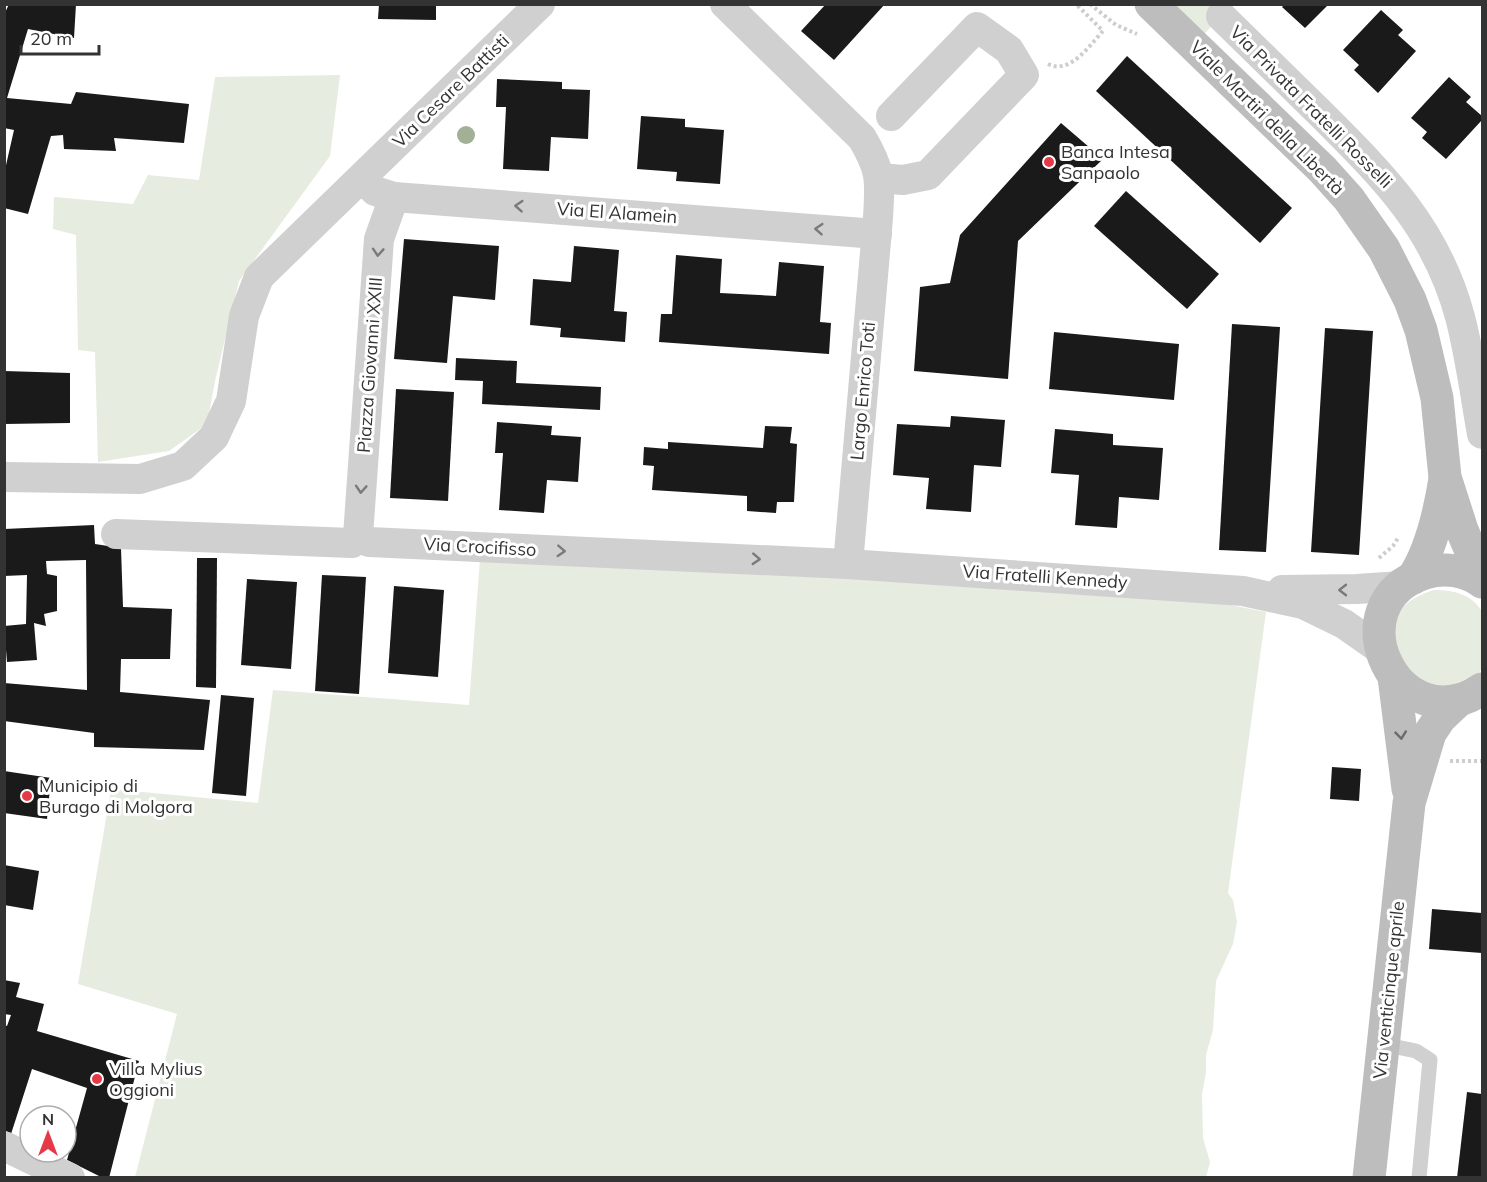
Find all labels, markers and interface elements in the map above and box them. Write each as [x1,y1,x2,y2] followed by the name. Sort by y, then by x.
[21,18,99,56] scale bar
[1225,21,1397,193] street label: Via Privata Fratelli Rosselli
[30,27,72,50] text: 20 m
[387,29,514,152] street label: Via Cesare Battisti
[1185,36,1349,200] street label: Viale Martiri della Libertà
[1061,140,1170,184] place label: Banca Intesa Sanpaolo
[1042,155,1056,169] marker: Banca Intesa Sanpaolo
[556,197,678,228] street label: Via El Alamein
[515,200,524,213] one-way arrow
[814,222,823,235] one-way arrow
[372,248,385,257] one-way arrow
[352,276,387,454] street label: Piazza Giovanni XXIII
[845,321,880,461] street label: Largo Enrico Toti
[355,484,368,493] one-way arrow
[423,532,537,561] street label: Via Crocifisso
[557,544,566,557] one-way arrow
[751,553,760,566] one-way arrow
[962,559,1129,594] street label: Via Fratelli Kennedy
[1338,583,1347,596] one-way arrow
[1394,730,1407,740] one-way arrow
[39,774,193,818] place label: Municipio di Burago di Molgora
[20,789,34,803] marker: Municipio di Burago di Molgora
[1368,900,1409,1080] street label: Via venticinque aprile
[109,1057,203,1101] place label: Villa Mylius Oggioni
[90,1072,104,1086] marker: Villa Mylius Oggioni
[18,1104,78,1164] north arrow
[42,1109,54,1129] text: N

